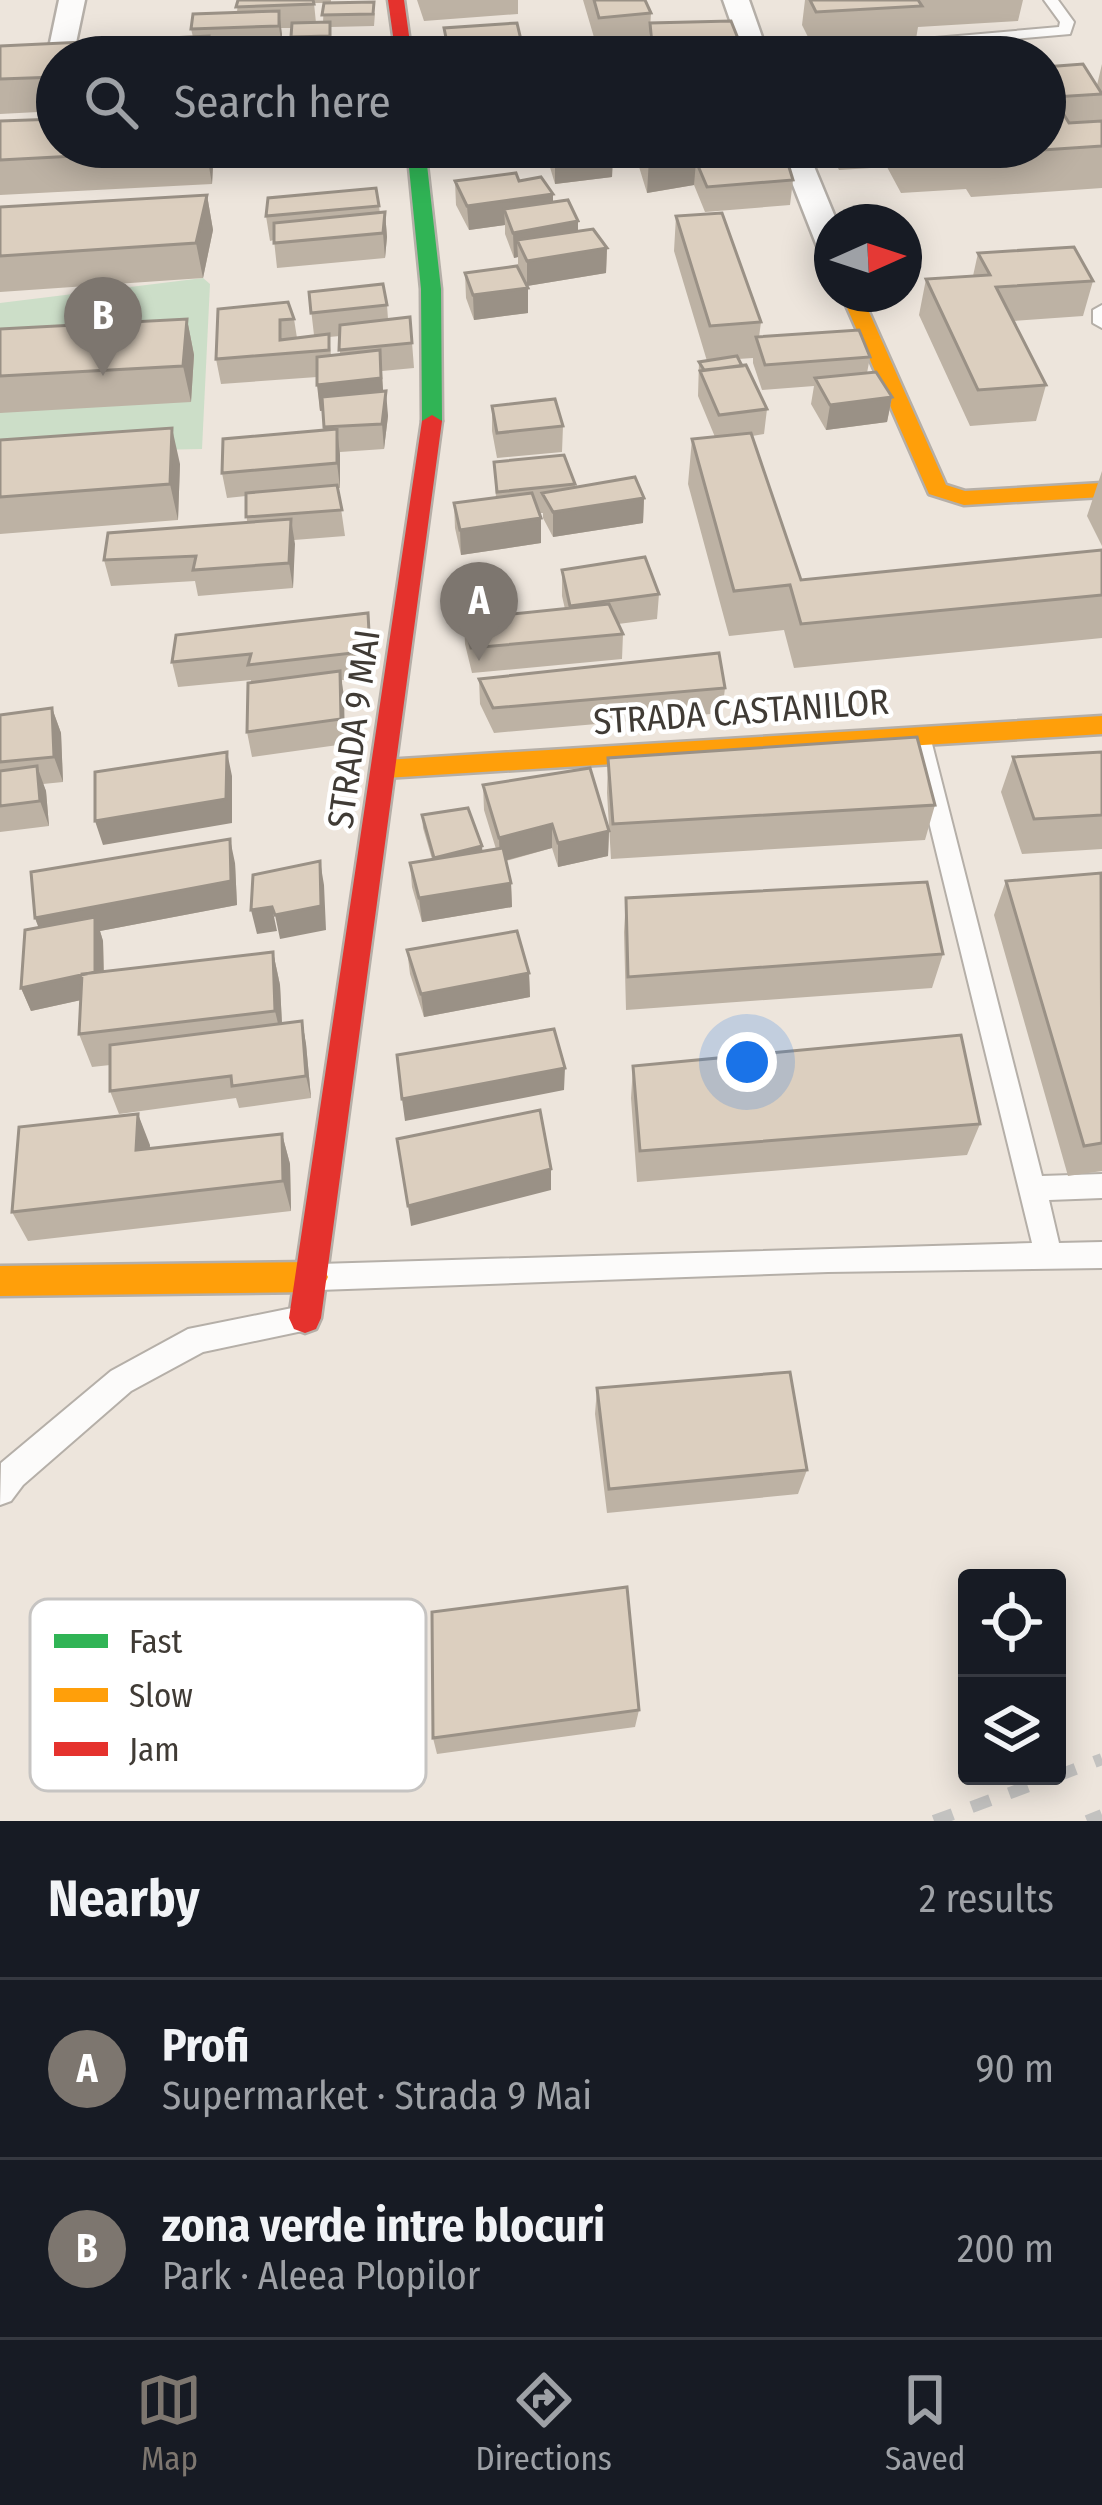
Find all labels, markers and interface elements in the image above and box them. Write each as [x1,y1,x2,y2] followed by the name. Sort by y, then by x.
[36,36,1066,168] search box
[78,69,144,135] icon: search
[174,75,391,129] text: Search here
[814,204,922,312] north arrow
[64,277,142,376] pin: B
[440,562,518,661] pin: A
[318,627,390,831] street label: STRADA 9 MAI
[592,680,890,744] street label: STRADA CASTANILOR
[717,1032,777,1092] your location
[958,1569,1066,1785] map controls
[958,1569,1066,1677] button: locate
[30,1599,426,1791] legend
[129,1622,183,1662] text: Fast
[129,1676,193,1716] text: Slow
[958,1677,1066,1785] button: layers
[129,1730,180,1770] text: Jam
[48,1868,200,1930] text: Nearby
[919,1876,1054,1922] text: 2 results
[162,2019,249,2073] text: Profi
[76,2046,98,2092] text: A
[976,2046,1054,2092] text: 90 m
[162,2073,592,2119] text: Supermarket · Strada 9 Mai
[162,2199,605,2253] text: zona verde intre blocuri
[76,2226,98,2272] text: B
[957,2226,1054,2272] text: 200 m
[162,2253,480,2299] text: Park · Aleea Plopilor
[136,2367,202,2479] tab: Map
[475,2367,612,2479] tab: Directions
[885,2367,965,2479] tab: Saved

